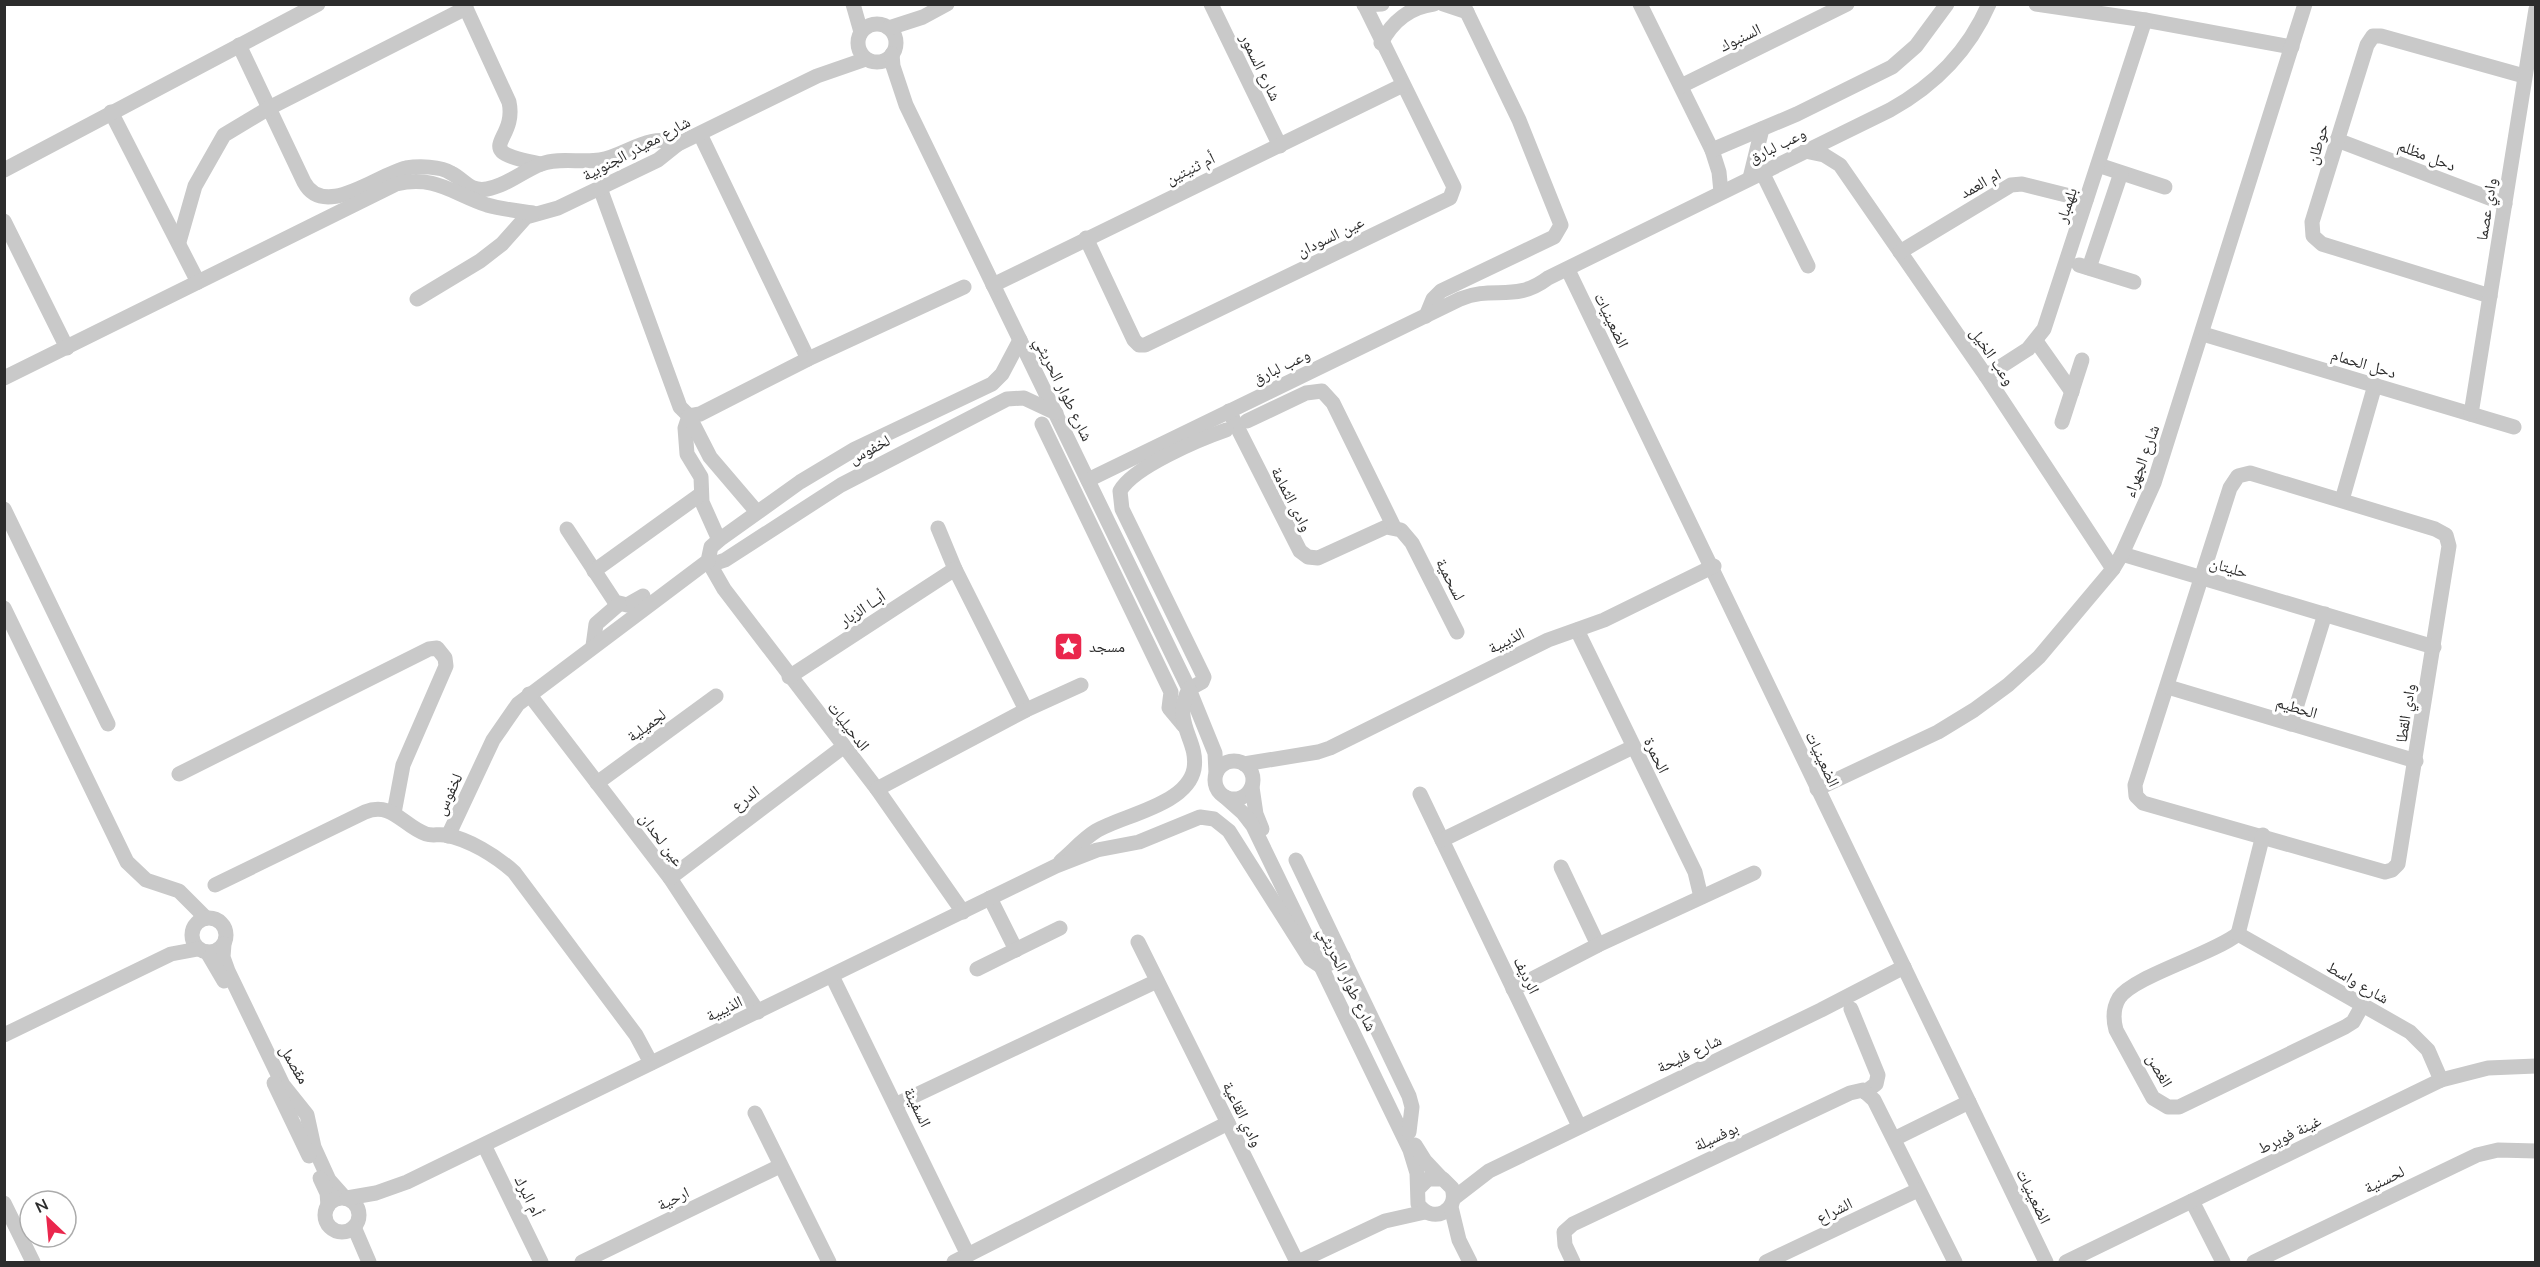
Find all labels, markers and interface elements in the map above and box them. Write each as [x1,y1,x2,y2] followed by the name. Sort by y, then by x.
[1716,18,1765,57] street label: السنبوك
[1234,29,1286,105] street label: شارع السمور
[579,111,694,187] street label: شارع معيذر الجنوبية
[2301,121,2335,167] street label: حوطان
[1745,123,1810,169] street label: وعب لبارق
[2395,135,2459,177] street label: دحل مظلم
[1162,147,1219,190] street label: أم ثنيتين
[1956,164,2005,204] street label: ام العمد
[2471,176,2504,242] street label: وادي عصما
[2051,185,2083,227] street label: بلهمبار
[1293,211,1368,263] street label: عين السودان
[1588,289,1634,352] street label: الضعينيات
[1965,323,2020,390] street label: وعب الخيل
[1027,334,1098,446] street label: شارع طوار الحريثي
[1249,344,1314,390] street label: وعب لبارق
[2329,344,2399,384] street label: دحل الحمام
[2119,422,2165,501] street label: شارع الجهراء
[845,430,894,470] street label: لخفوس
[1265,463,1317,536] street label: وادى الثمامة
[2207,552,2251,584] street label: حليتان
[1430,555,1470,604] street label: لسحمية
[834,586,890,633] street label: أبــا الزبار
[1485,622,1528,659] street label: الذيبية
[1052,630,1084,662] place icon: مسجد
[1089,636,1125,658] place label: مسجد
[2390,682,2423,744] street label: وادي القطا
[2273,691,2320,725] street label: الحطيم
[822,697,874,756] street label: الدحيليات
[623,704,671,747] street label: لجميلية
[1800,728,1845,791] street label: الضعينيات
[1638,734,1674,777] street label: الحمرة
[430,770,468,819] street label: لخفوس
[727,781,764,817] street label: الدرع
[634,808,689,871] street label: عين لحدان
[1311,924,1382,1036] street label: شارع طوار الحريثي
[1508,953,1545,998] street label: الرديف
[2322,956,2393,1010] street label: شارع واسط
[703,991,746,1027] street label: الذيبية
[1654,1029,1725,1078] street label: شارع فليحة
[274,1041,314,1088] street label: مقصمل
[2141,1050,2178,1091] street label: الغصن
[1216,1078,1267,1151] street label: وادي القاعية
[898,1084,936,1131] street label: السفينة
[2254,1110,2325,1160] street label: غينة فويرط
[1691,1117,1742,1157] street label: بوفسيلة
[2361,1161,2408,1199] street label: لحسنية
[2010,1165,2056,1228] street label: الضعينيات
[509,1172,547,1221] street label: أم البرك
[654,1182,693,1216] street label: ارحية
[18,1189,78,1249] north arrow
[1813,1193,1856,1229] street label: الشراع
[32,1194,52,1219] text: N

